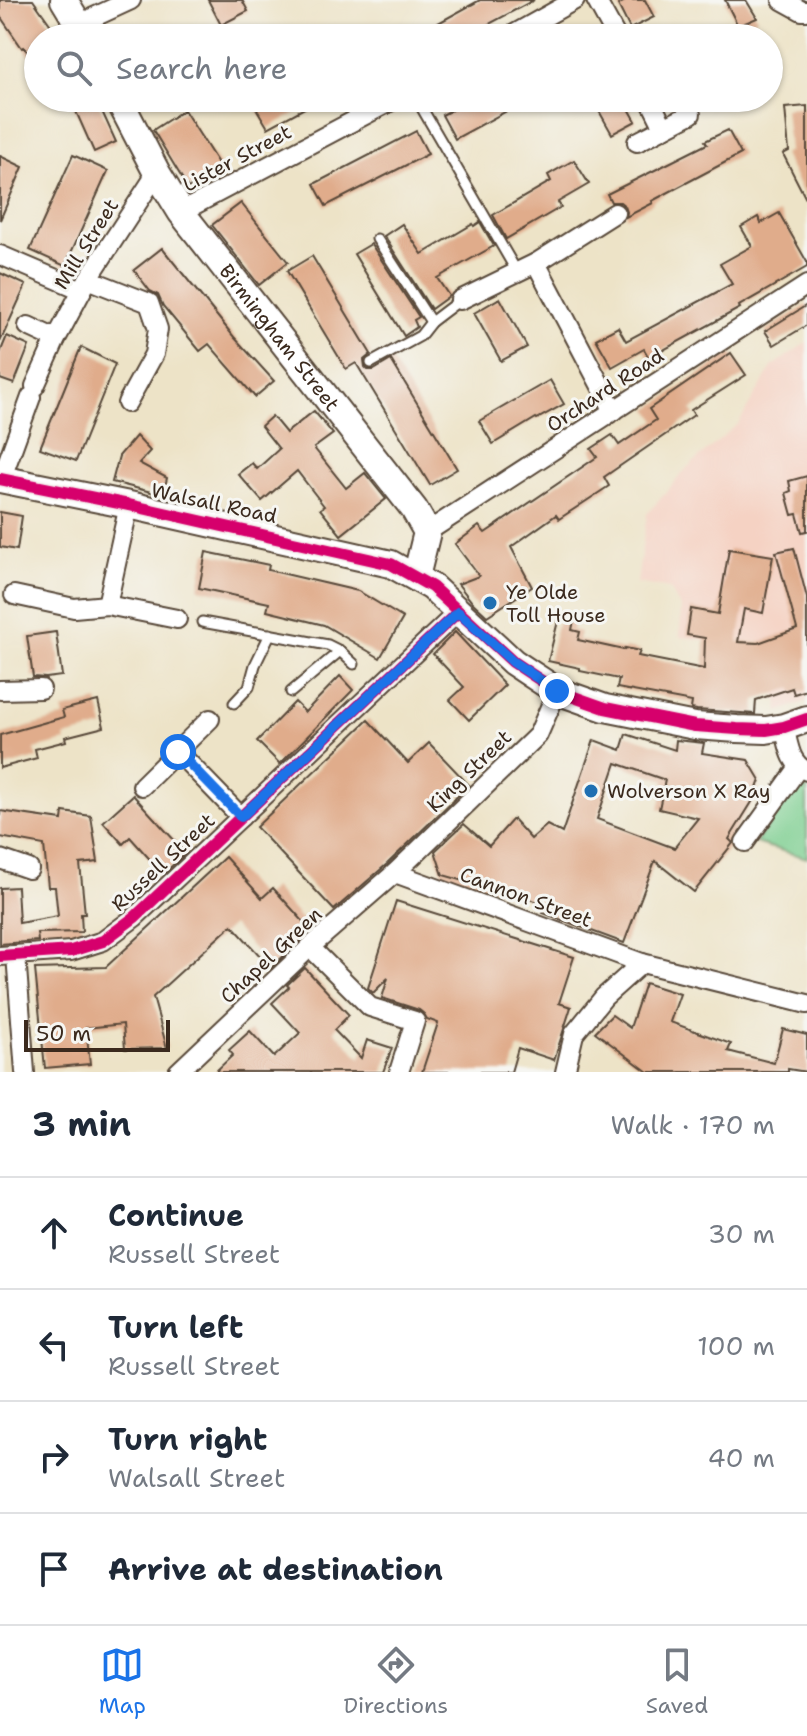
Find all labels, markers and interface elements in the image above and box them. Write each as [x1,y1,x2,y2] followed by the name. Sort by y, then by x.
[24,24,783,112] search box
[52,46,96,90] icon: search
[116,48,287,89] text: Search here
[178,118,296,198] street label: Lister Street
[48,194,124,294] street label: Mill Street
[214,259,345,417] street label: Birmingham Street
[541,342,669,438] street label: Orchard Road
[149,477,280,529] street label: Walsall Road
[506,579,606,628] place label: Ye Olde Toll House
[481,594,499,612] marker: Ye Olde Toll House
[539,673,575,709] route end
[421,724,517,818] street label: King Street
[160,734,196,770] route start
[607,778,771,804] place label: Wolverson X Ray
[582,782,600,800] marker: Wolverson X Ray
[106,807,220,917] street label: Russell Street
[456,861,596,933] street label: Cannon Street
[215,901,327,1009] street label: Chapel Green
[24,1016,170,1052] scale bar
[36,1019,91,1048] text: 50 m
[32,1101,131,1147] text: 3 min
[611,1107,775,1142] text: Walk · 170 m
[108,1195,244,1236] text: Continue
[32,1211,76,1255] icon: ahead
[708,1216,775,1251] text: 30 m
[108,1236,280,1271] text: Russell Street
[108,1307,243,1348] text: Turn left
[32,1323,76,1367] icon: left
[697,1328,775,1363] text: 100 m
[108,1348,280,1383] text: Russell Street
[108,1419,267,1460] text: Turn right
[32,1435,76,1479] icon: right
[708,1440,775,1475] text: 40 m
[108,1460,285,1495] text: Walsall Street
[32,1547,76,1591] icon: arrive
[108,1549,443,1590] text: Arrive at destination
[99,1643,146,1720] tab: Map
[343,1643,448,1720] tab: Directions
[646,1643,708,1720] tab: Saved

